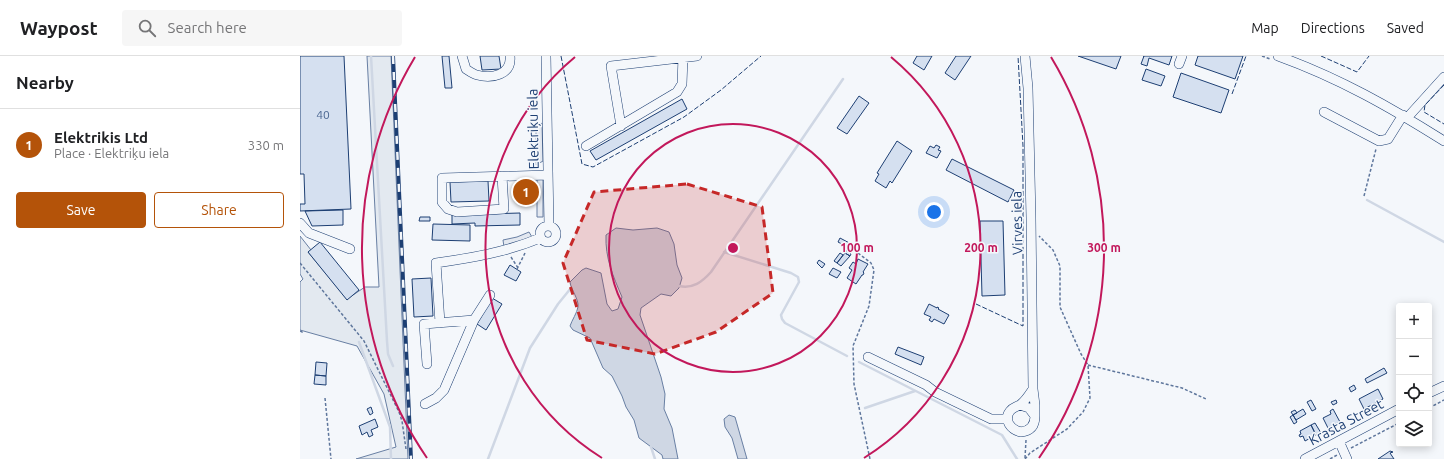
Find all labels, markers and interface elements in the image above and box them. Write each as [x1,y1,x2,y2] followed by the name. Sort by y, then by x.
[122,10,402,46] search box
[20,17,98,39] text: Waypost
[136,17,158,39] icon: search
[168,19,247,36] text: Search here
[1251,20,1279,36] text: Map
[1301,20,1365,36] text: Directions
[1387,20,1424,36] text: Saved
[16,73,74,92] text: Nearby
[524,88,542,170] street label: Elektriķu iela
[316,108,330,121] house number: 40
[54,129,148,146] text: Elektrikis Ltd
[25,138,33,152] text: 1
[248,138,284,152] text: 330 m
[54,146,169,160] text: Place · Elektriķu iela
[513,177,539,207] pin: 1
[1008,191,1026,255] street label: Virves iela
[16,192,146,228] button: Save
[154,192,284,228] button: Share
[924,202,944,222] your location
[726,241,740,255] centre of rings
[840,241,874,254] text: 100 m
[964,241,998,254] text: 200 m
[1087,241,1121,254] text: 300 m
[1396,303,1432,447] map controls
[1396,303,1432,339] button: +
[1396,339,1432,375] button: −
[1396,375,1432,411] button: locate
[1306,395,1386,448] street label: Krasta Street
[1396,411,1432,447] button: layers

